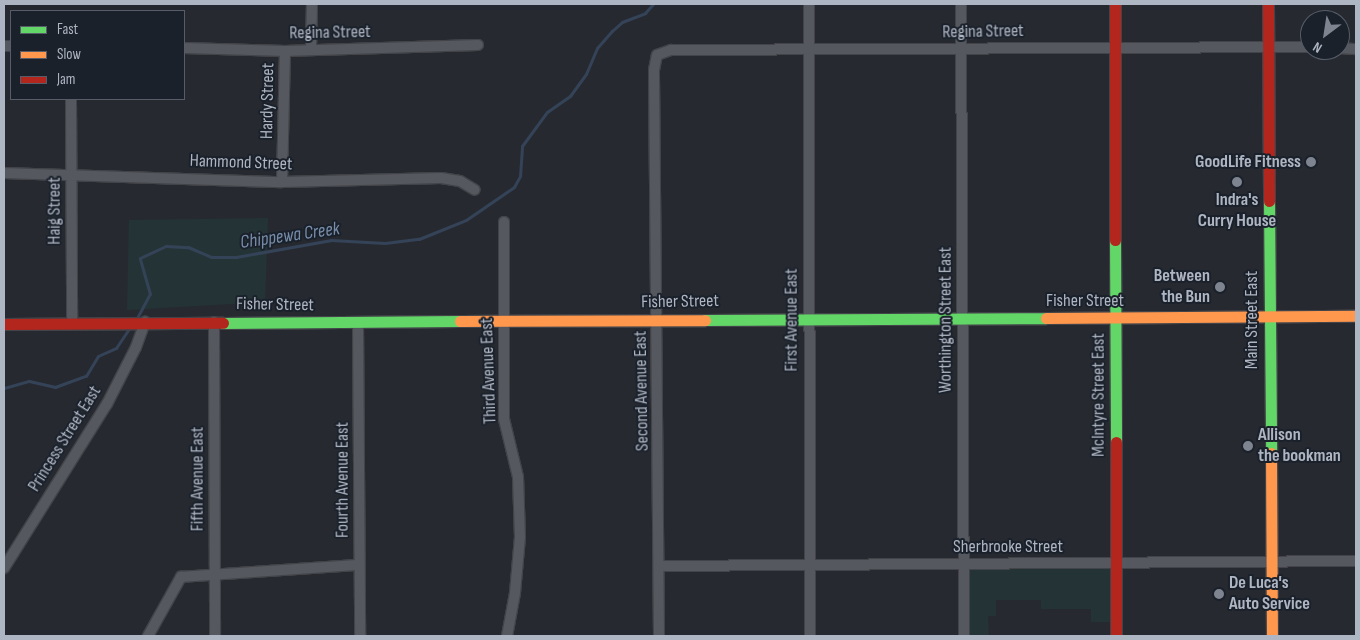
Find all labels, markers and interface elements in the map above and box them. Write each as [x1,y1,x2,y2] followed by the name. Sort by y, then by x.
[10,10,185,100] legend
[1300,10,1350,60] north arrow
[57,20,78,39] text: Fast
[942,20,1024,44] street label: Regina Street
[289,21,371,45] street label: Regina Street
[1310,38,1325,57] text: N
[57,45,81,64] text: Slow
[257,63,279,139] street label: Hardy Street
[57,70,75,89] text: Jam
[189,150,293,176] street label: Hammond Street
[1195,151,1301,173] place label: GoodLife Fitness
[1305,156,1317,168] marker: GoodLife Fitness
[1231,176,1243,188] marker: Indra's Curry House
[44,177,66,245] street label: Haig Street
[1198,190,1276,232] place label: Indra's Curry House
[239,218,341,254] water label: Chippewa Creek
[935,247,957,393] street label: Worthington Street East
[1154,266,1210,308] place label: Between the Bun
[781,268,803,372] street label: First Avenue East
[1241,271,1263,369] street label: Main Street East
[1214,281,1226,293] marker: Between the Bun
[1046,290,1124,312] street label: Fisher Street
[641,291,719,313] street label: Fisher Street
[236,294,314,316] street label: Fisher Street
[476,317,502,425] street label: Third Avenue East
[630,331,654,451] street label: Second Avenue East
[1088,333,1110,457] street label: McIntyre Street East
[24,382,106,496] street label: Princess Street East
[332,422,354,538] street label: Fourth Avenue East
[1258,425,1341,468] place label: Allison the bookman
[187,427,209,531] street label: Fifth Avenue East
[1242,440,1254,452] marker: Allison the bookman
[953,536,1063,558] street label: Sherbrooke Street
[1229,573,1310,616] place label: De Luca's Auto Service
[1213,588,1225,600] marker: De Luca's Auto Service

